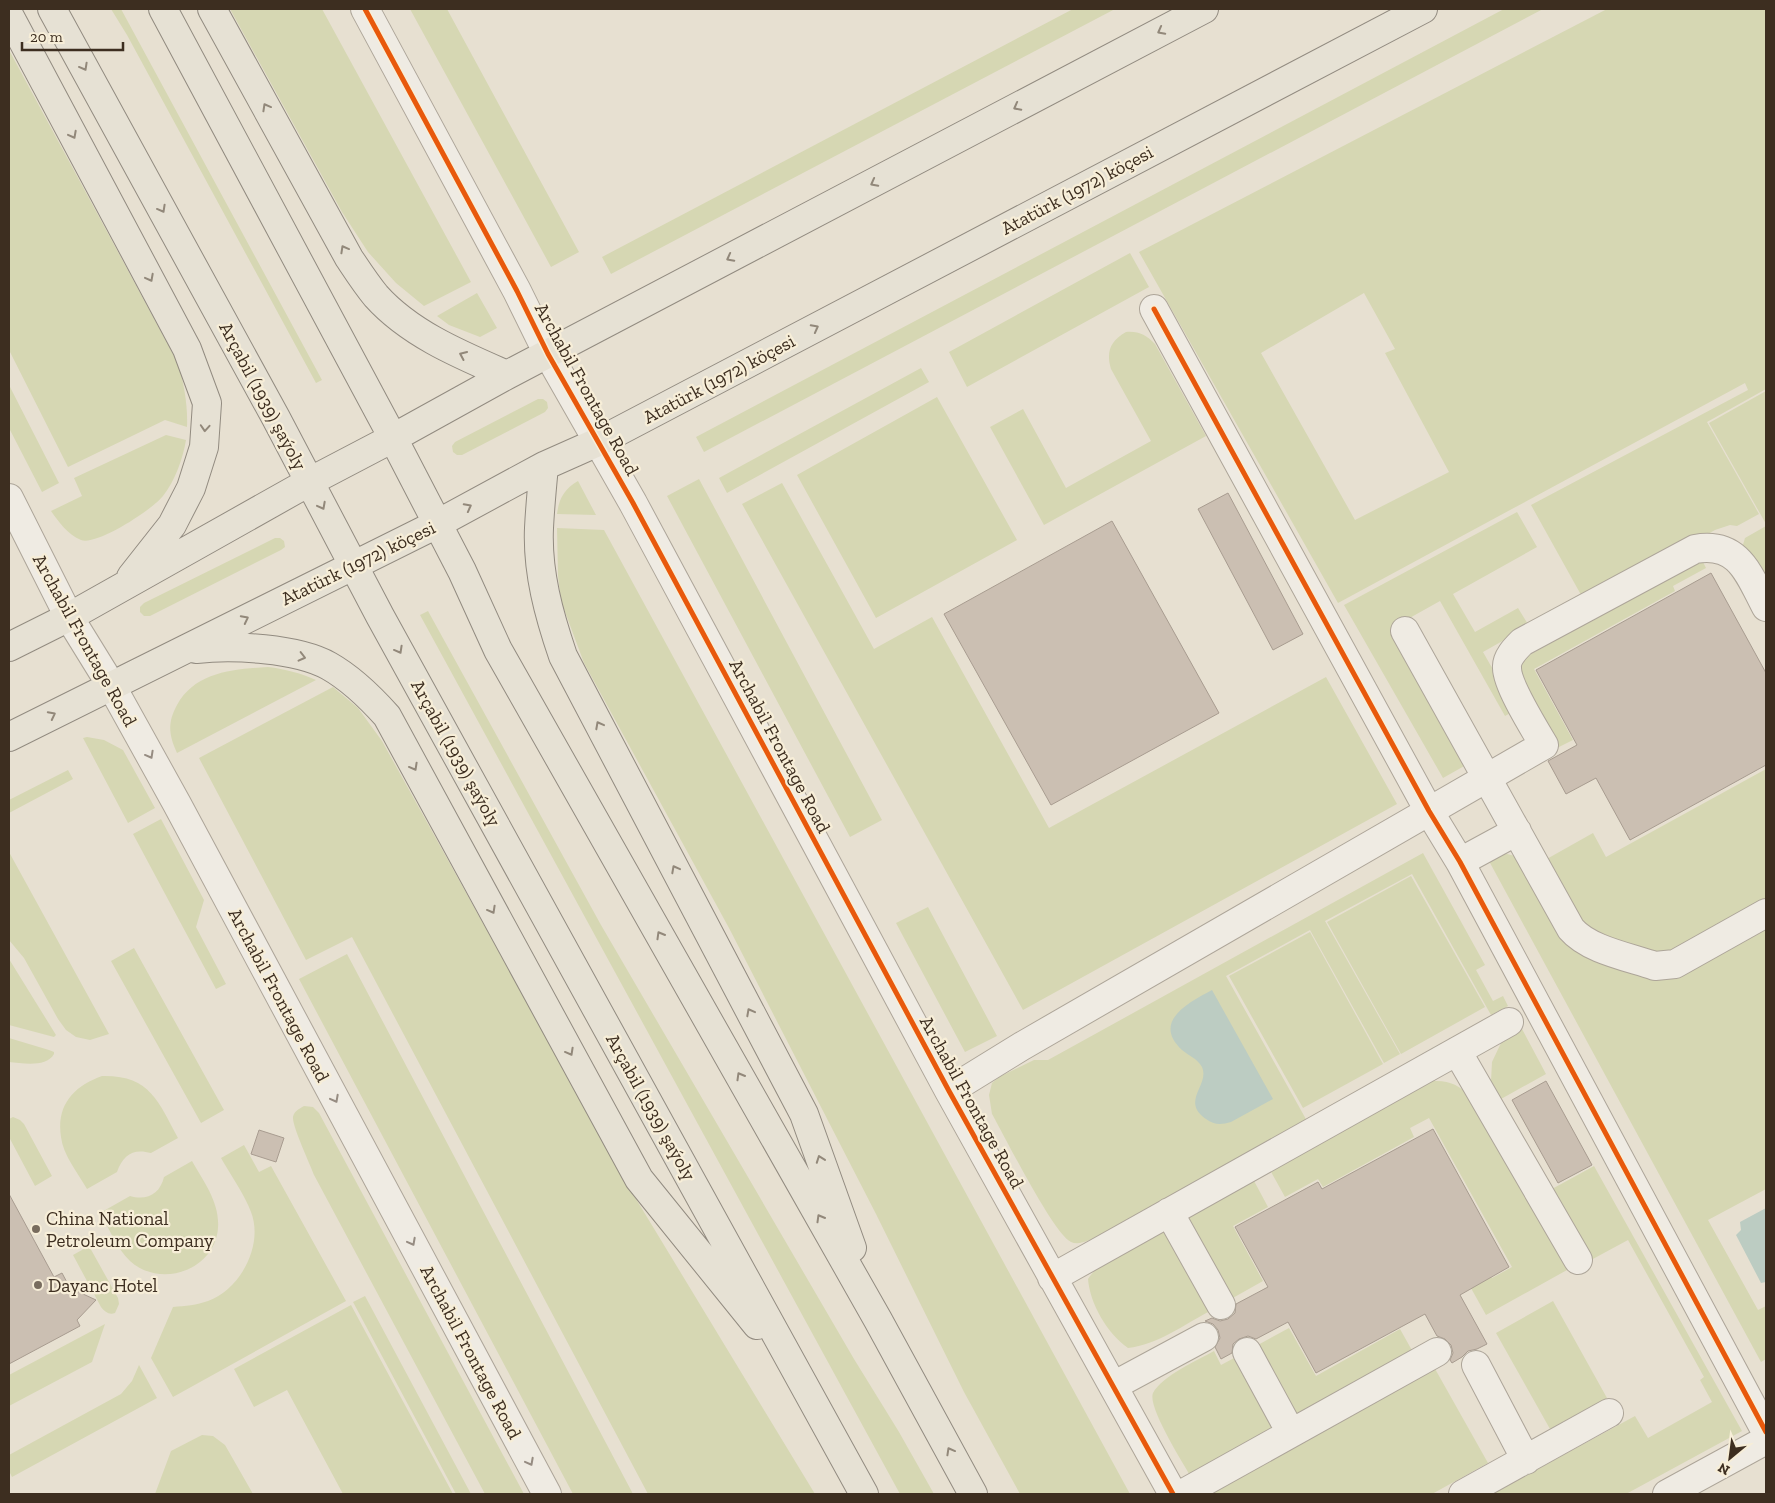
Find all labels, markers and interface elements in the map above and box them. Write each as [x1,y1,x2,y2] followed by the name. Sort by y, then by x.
[22,20,124,52] scale bar
[1158,25,1167,35] one-way arrow
[30,28,63,46] text: 20 m
[77,62,87,71] one-way arrow
[1014,101,1023,111] one-way arrow
[262,103,272,112] one-way arrow
[67,130,77,139] one-way arrow
[997,140,1157,240] street label: Atatürk (1972) köçesi
[870,177,879,187] one-way arrow
[156,204,166,213] one-way arrow
[340,246,350,255] one-way arrow
[726,252,735,262] one-way arrow
[143,273,153,282] one-way arrow
[530,299,644,480] street label: Archabil Frontage Road
[214,318,312,474] street label: Arçabil (1939) şaýoly
[809,324,818,334] one-way arrow
[639,329,799,429] street label: Atatürk (1972) köçesi
[459,351,468,362] one-way arrow
[200,424,211,432] one-way arrow
[316,501,326,510] one-way arrow
[463,503,472,513] one-way arrow
[277,516,439,610] street label: Atatürk (1972) köçesi
[28,550,142,731] street label: Archabil Frontage Road
[240,615,249,625] one-way arrow
[393,644,403,653] one-way arrow
[298,651,307,662] one-way arrow
[724,655,836,837] street label: Archabil Frontage Road
[406,675,506,831] street label: Arçabil (1939) şaýoly
[47,711,56,721] one-way arrow
[595,721,605,730] one-way arrow
[144,750,154,759] one-way arrow
[408,762,418,771] one-way arrow
[671,865,681,874] one-way arrow
[223,904,335,1086] street label: Archabil Frontage Road
[486,904,496,913] one-way arrow
[656,931,666,940] one-way arrow
[746,1009,756,1018] one-way arrow
[915,1012,1029,1193] street label: Archabil Frontage Road
[601,1029,701,1185] street label: Arçabil (1939) şaýoly
[564,1047,574,1056] one-way arrow
[736,1073,746,1082] one-way arrow
[328,1094,338,1103] one-way arrow
[816,1155,826,1164] one-way arrow
[46,1207,214,1252] place label: China National Petroleum Company
[817,1214,827,1223] one-way arrow
[30,1223,42,1235] marker: China National Petroleum Company
[405,1237,415,1246] one-way arrow
[415,1261,527,1443] street label: Archabil Frontage Road
[48,1274,158,1297] place label: Dayanc Hotel
[32,1279,44,1291] marker: Dayanc Hotel
[1705,1433,1755,1483] north arrow
[946,1448,956,1457] one-way arrow
[524,1457,534,1466] one-way arrow
[1715,1459,1733,1479] text: N

